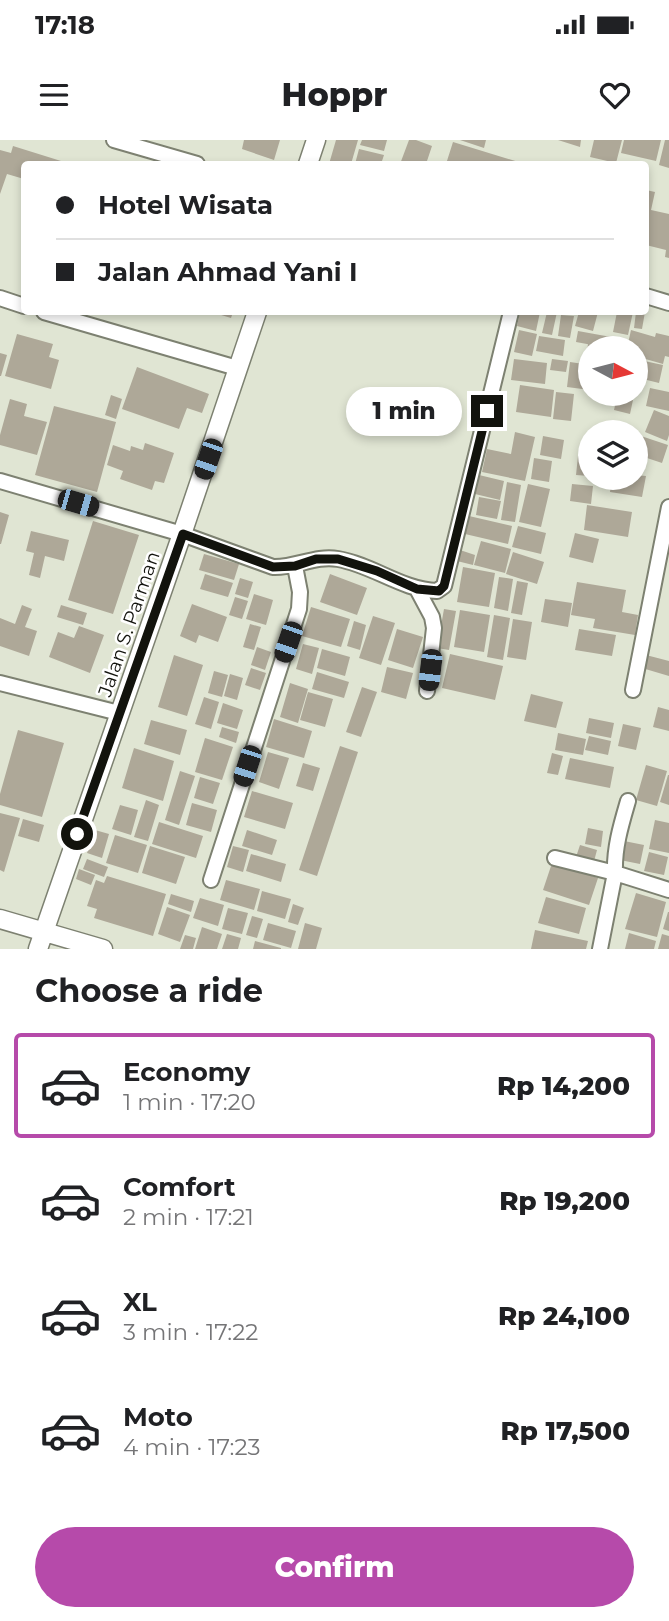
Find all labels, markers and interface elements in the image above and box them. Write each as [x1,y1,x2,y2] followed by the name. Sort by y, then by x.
[35,9,95,41] text: 17:18
[282,75,387,114] text: Hoppr
[35,76,73,114] icon: menu
[596,76,634,114] icon: heart
[98,189,273,221] text: Hotel Wisata
[98,256,358,288] text: Jalan Ahmad Yani I
[578,336,648,406] north arrow
[578,336,648,490] map controls
[347,386,462,436] callout: 1 min
[471,395,503,427] route end
[372,397,436,425] text: 1 min
[578,420,648,490] button: layers
[192,436,225,482] car
[55,487,102,519] car
[93,548,165,701] street label: Jalan S. Parman
[272,619,305,665] car
[418,648,443,692] car
[231,743,264,789] car
[61,818,93,850] route start
[35,971,263,1010] text: Choose a ride
[39,1054,102,1117] icon: car
[123,1056,250,1088] text: Economy
[497,1070,630,1102] text: Rp 14,200
[123,1088,256,1116] text: 1 min · 17:20
[39,1169,102,1232] icon: car
[123,1171,235,1203] text: Comfort
[499,1185,630,1217] text: Rp 19,200
[123,1203,254,1231] text: 2 min · 17:21
[39,1284,102,1347] icon: car
[123,1286,157,1318] text: XL
[498,1300,630,1332] text: Rp 24,100
[123,1318,258,1346] text: 3 min · 17:22
[39,1399,102,1462] icon: car
[123,1401,193,1433] text: Moto
[501,1415,630,1447] text: Rp 17,500
[123,1433,261,1461] text: 4 min · 17:23
[35,1527,634,1607] button: Confirm

